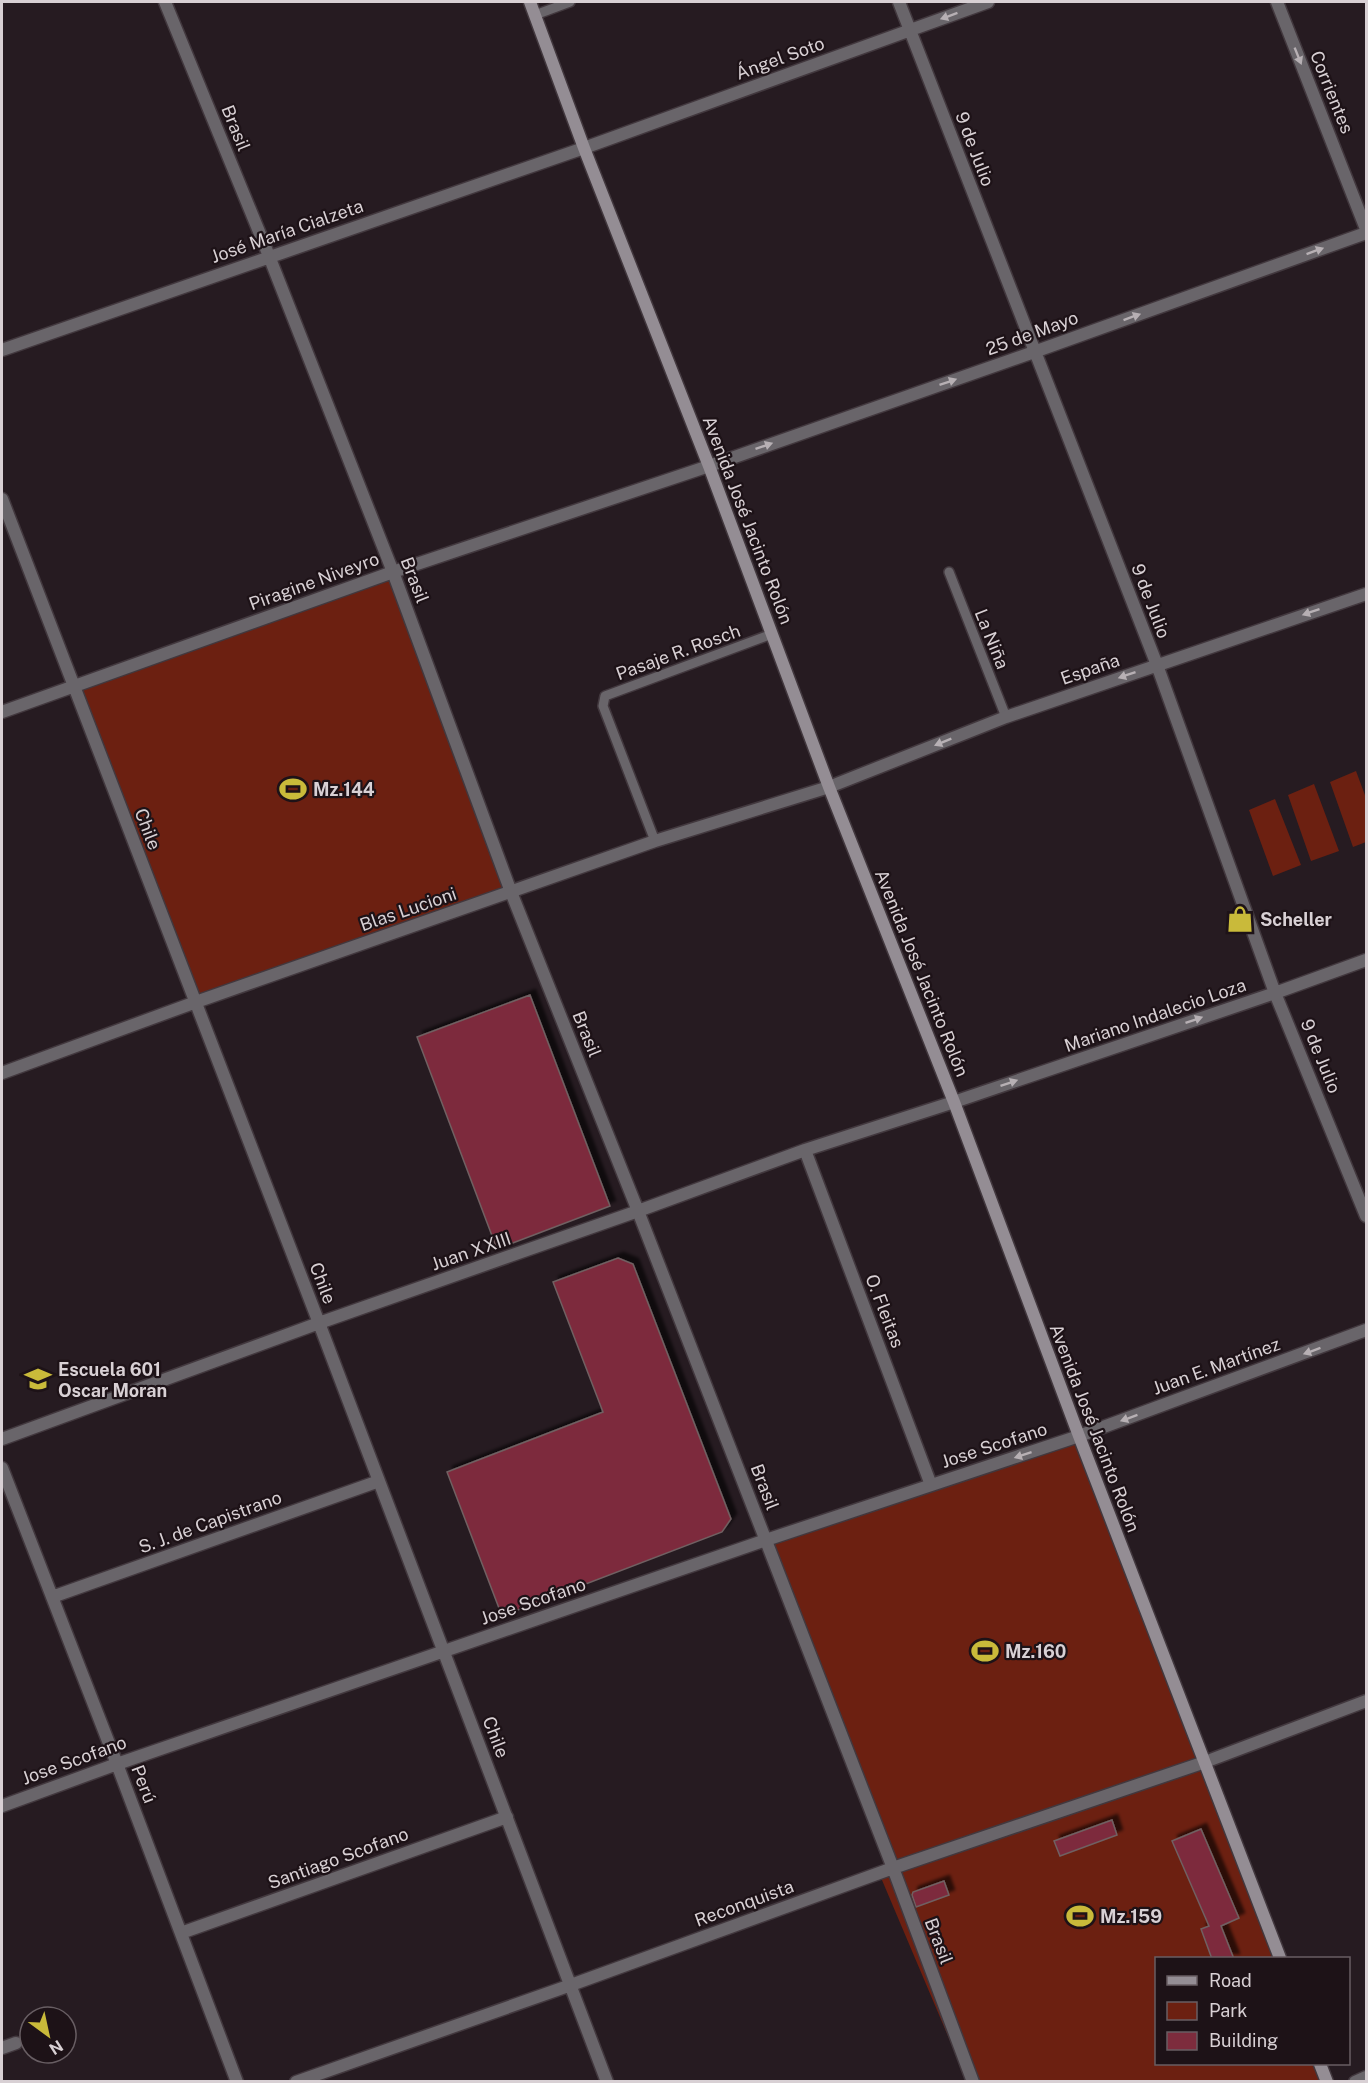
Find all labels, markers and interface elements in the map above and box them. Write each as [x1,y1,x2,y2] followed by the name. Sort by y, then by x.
[940,11,958,21] one-way arrow
[732,31,827,84] street label: Ángel Soto
[1294,47,1303,65] one-way arrow
[1306,48,1358,136] street label: Corrientes
[217,102,255,154] street label: Brasil
[951,109,999,189] street label: 9 de Julio
[208,195,366,267] street label: José María Cialzeta
[1306,246,1324,255] one-way arrow
[983,307,1081,359] street label: 25 de Mayo
[1123,311,1141,321] one-way arrow
[939,376,957,386] one-way arrow
[699,413,797,627] street label: Avenida José Jacinto Rolón
[755,441,773,451] one-way arrow
[246,548,382,614] street label: Piragine Niveyro
[397,554,433,606] street label: Brasil
[1127,561,1175,641] street label: 9 de Julio
[970,606,1014,672] street label: La Niña
[1302,608,1320,618] one-way arrow
[613,620,743,684] street label: Pasaje R. Rosch
[1058,649,1122,689] street label: España
[1118,671,1136,681] one-way arrow
[934,737,952,747] one-way arrow
[278,774,308,804] sports icon: Mz.144
[313,779,375,800] place label: Mz.144
[131,805,165,853] street label: Chile
[871,866,973,1080] street label: Avenida José Jacinto Rolón
[357,883,459,935] street label: Blas Lucioni
[1225,904,1255,934] shop icon: Scheller
[1260,909,1333,930] place label: Scheller
[1061,974,1249,1056] street label: Mariano Indalecio Loza
[568,1008,606,1060] street label: Brasil
[1185,1015,1203,1025] one-way arrow
[1297,1016,1345,1096] street label: 9 de Julio
[1000,1078,1018,1087] one-way arrow
[428,1228,514,1274] street label: Juan XXIII
[306,1259,340,1307] street label: Chile
[861,1271,909,1351] street label: O. Fleitas
[1046,1321,1144,1535] street label: Avenida José Jacinto Rolón
[1149,1333,1283,1399] street label: Juan E. Martínez
[1302,1346,1320,1356] one-way arrow
[58,1359,167,1401] place label: Escuela 601 Oscar Moran
[23,1364,53,1394] school or university icon: Escuela 601 Oscar Moran
[1119,1413,1137,1423] one-way arrow
[938,1418,1050,1472] street label: Jose Scofano
[1014,1450,1032,1460] one-way arrow
[747,1461,783,1513] street label: Brasil
[136,1486,284,1558] street label: S. J. de Capistrano
[478,1573,588,1629] street label: Jose Scofano
[970,1636,1000,1666] sports icon: Mz.160
[1005,1641,1066,1662] place label: Mz.160
[479,1713,513,1761] street label: Chile
[19,1731,129,1789] street label: Jose Scofano
[127,1762,161,1806] street label: Perú
[265,1823,411,1893] street label: Santiago Scofano
[692,1875,796,1931] street label: Reconquista
[1065,1901,1095,1931] sports icon: Mz.159
[1100,1906,1162,1927] place label: Mz.159
[921,1915,957,1967] street label: Brasil
[1155,1957,1350,2065] legend
[1209,1970,1252,1991] text: Road
[1209,2000,1247,2021] text: Park
[18,2005,78,2065] north arrow
[1209,2030,1278,2051] text: Building
[45,2036,66,2059] text: N

